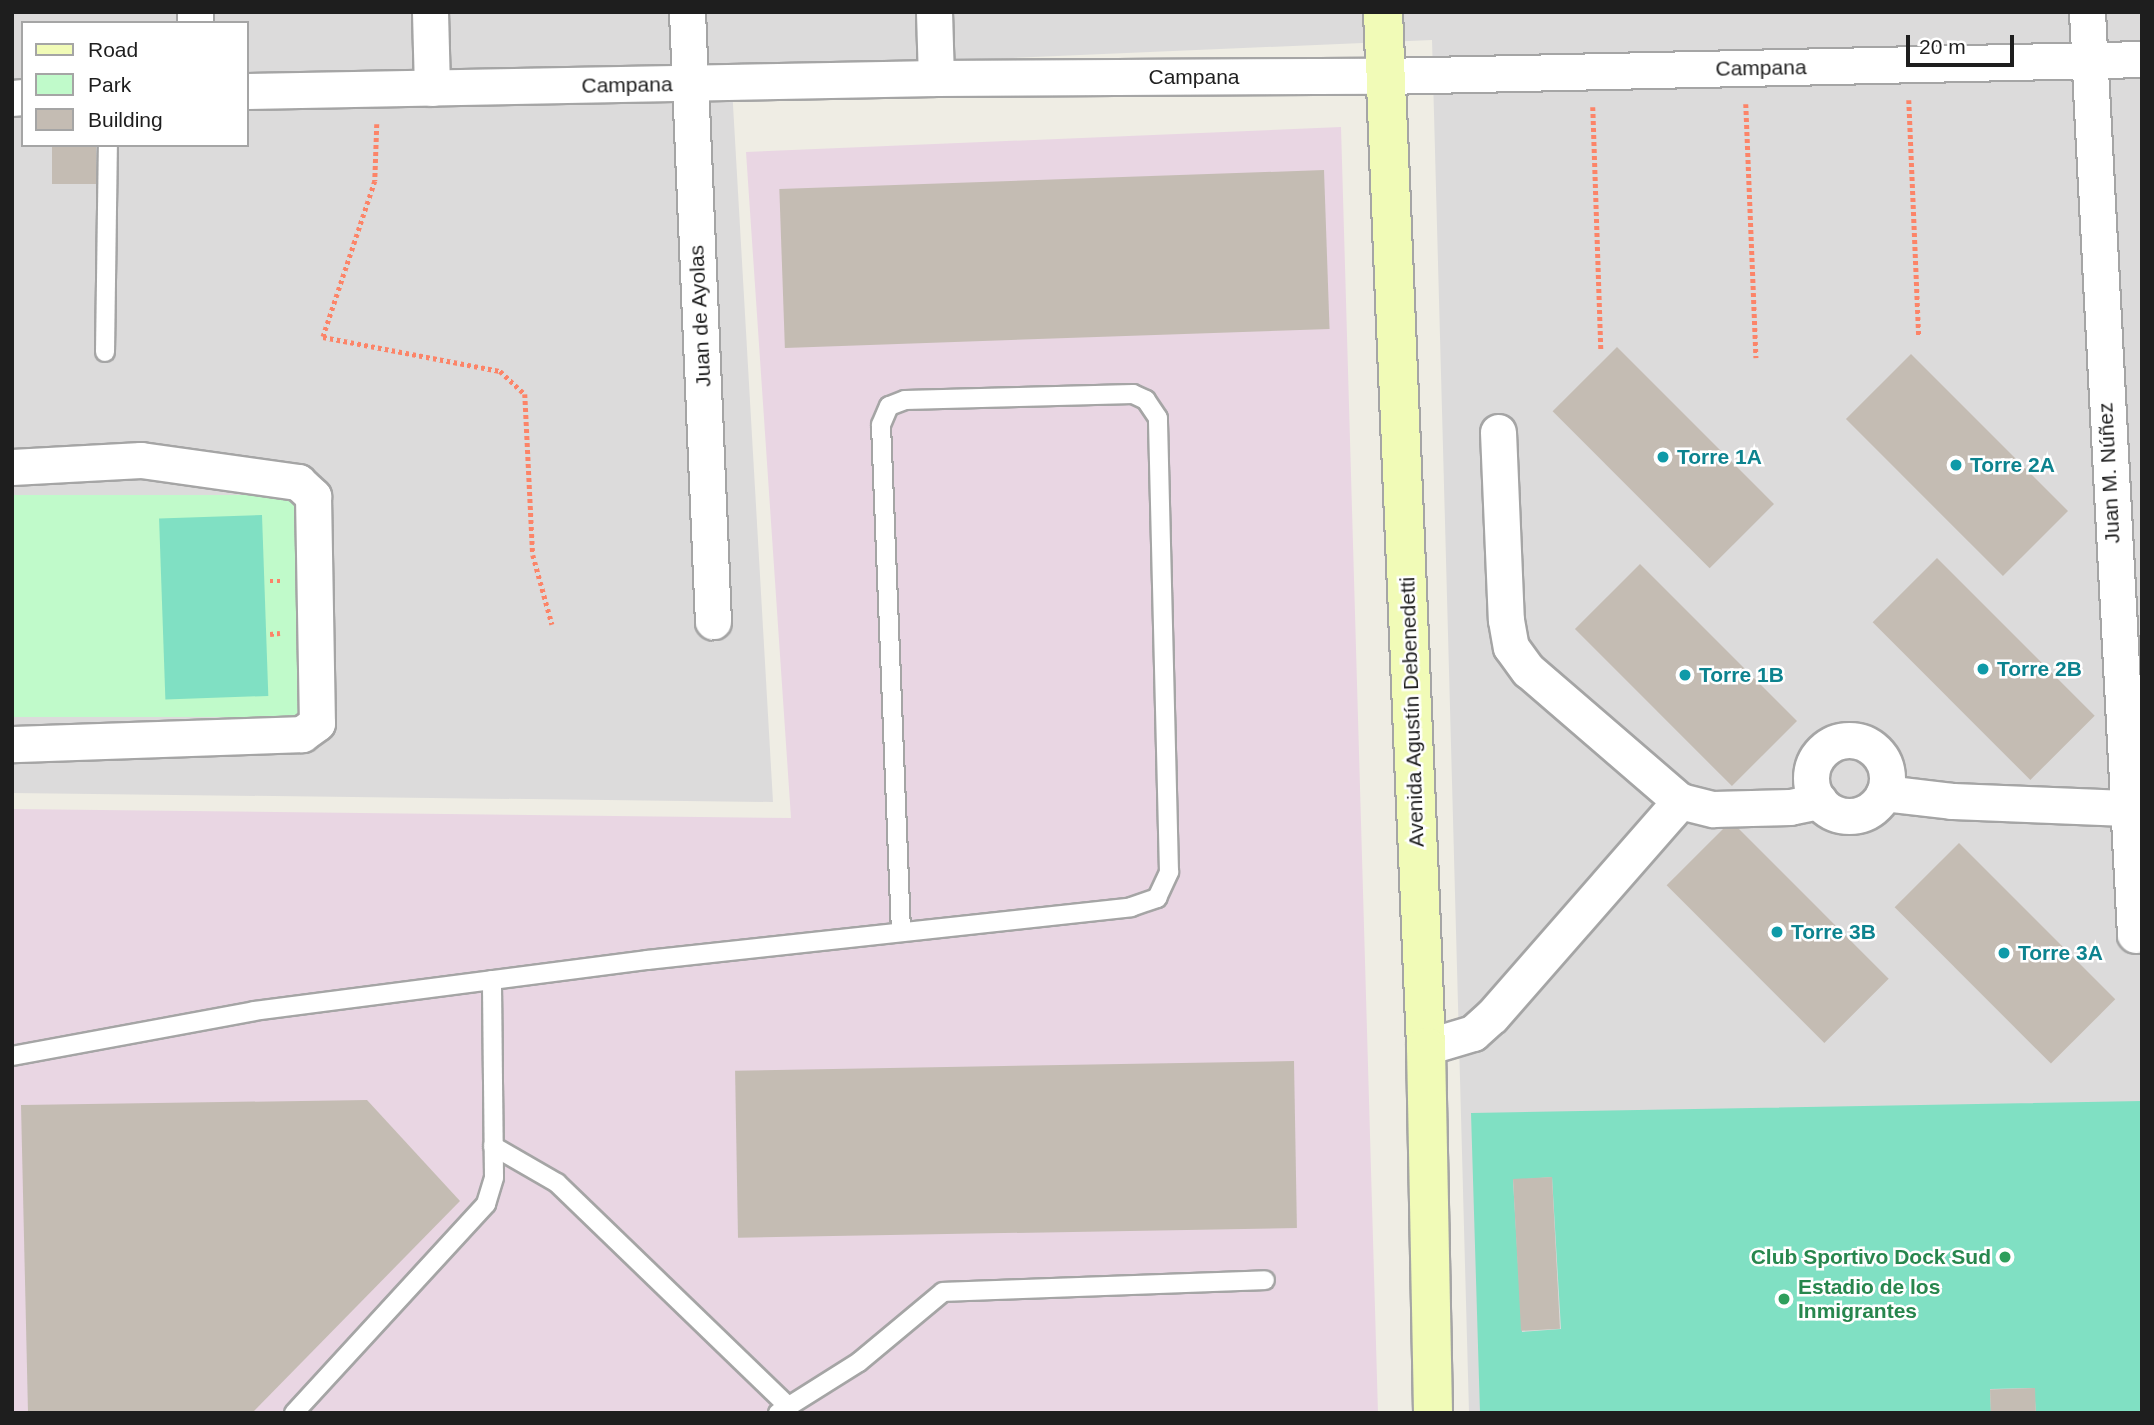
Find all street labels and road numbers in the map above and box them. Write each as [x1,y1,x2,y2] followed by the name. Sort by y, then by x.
[1715,55,1807,81] street label: Campana
[1148,64,1240,90] street label: Campana
[581,72,673,98] street label: Campana
[684,244,716,388] street label: Juan de Ayolas
[2093,402,2125,544] street label: Juan M. Núñez
[1395,576,1429,848] street label: Avenida Agustín Debenedetti

